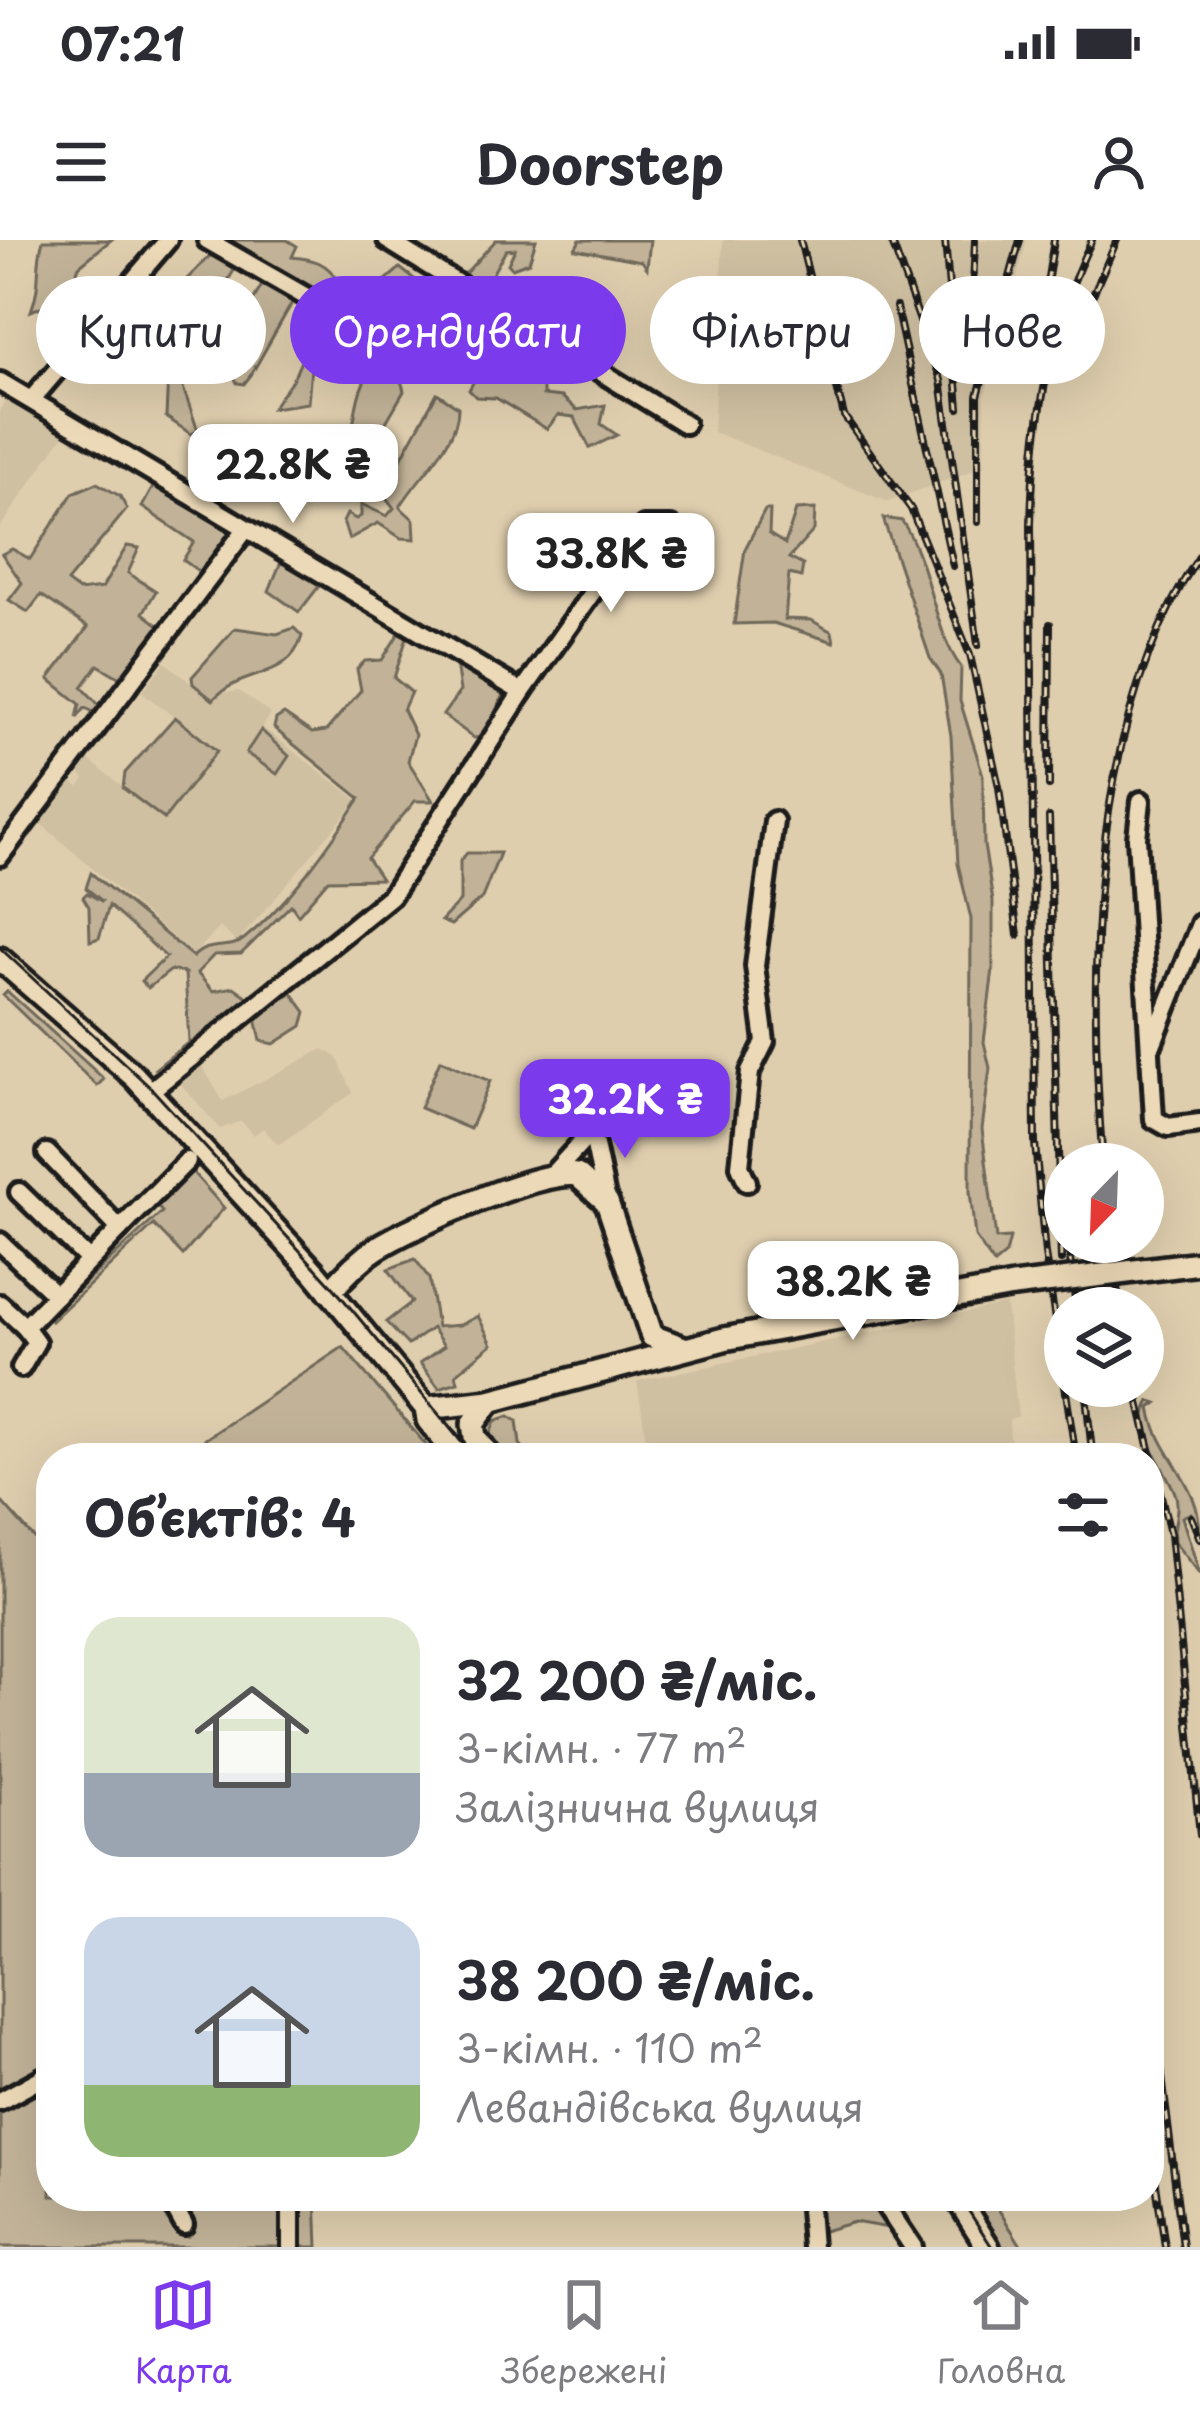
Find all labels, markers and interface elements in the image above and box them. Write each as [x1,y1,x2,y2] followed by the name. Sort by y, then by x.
[60,8,185,76] text: 07:21
[476,122,724,203] text: Doorstep
[48,129,114,195] icon: menu
[1086,129,1152,195] icon: person
[36,276,266,384] chip: Купити
[290,276,626,384] chip: Орендувати
[650,276,895,384] chip: Фільтри
[919,276,1105,384] chip: Нове
[182,424,404,526] pin: 22.8K ₴
[215,433,371,492] text: 22.8K ₴
[500,513,722,615] pin: 33.8K ₴
[534,522,688,581] text: 33.8K ₴
[514,1059,736,1161] pin: 32.2K ₴
[547,1068,703,1127] text: 32.2K ₴
[1044,1143,1164,1263] north arrow
[1044,1143,1164,1407] map controls
[742,1241,964,1343] pin: 38.2K ₴
[775,1250,931,1309] text: 38.2K ₴
[1044,1287,1164,1407] button: layers
[84,1477,356,1554] text: Об’єктів: 4
[1050,1482,1116,1548] icon: filters
[456,1640,818,1717] text: 32 200 ₴/міс.
[180,1665,324,1809] icon: home
[456,1717,747,1776] text: 3-кімн. · 77 m²
[456,1776,820,1835] text: Залізнична вулиця
[456,1940,815,2017] text: 38 200 ₴/міс.
[180,1965,324,2109] icon: home
[456,2017,763,2076] text: 3-кімн. · 110 m²
[456,2076,864,2135] text: Левандівська вулиця
[135,2272,232,2394] tab: Карта
[501,2272,667,2394] tab: Збережені
[937,2272,1065,2394] tab: Головна

